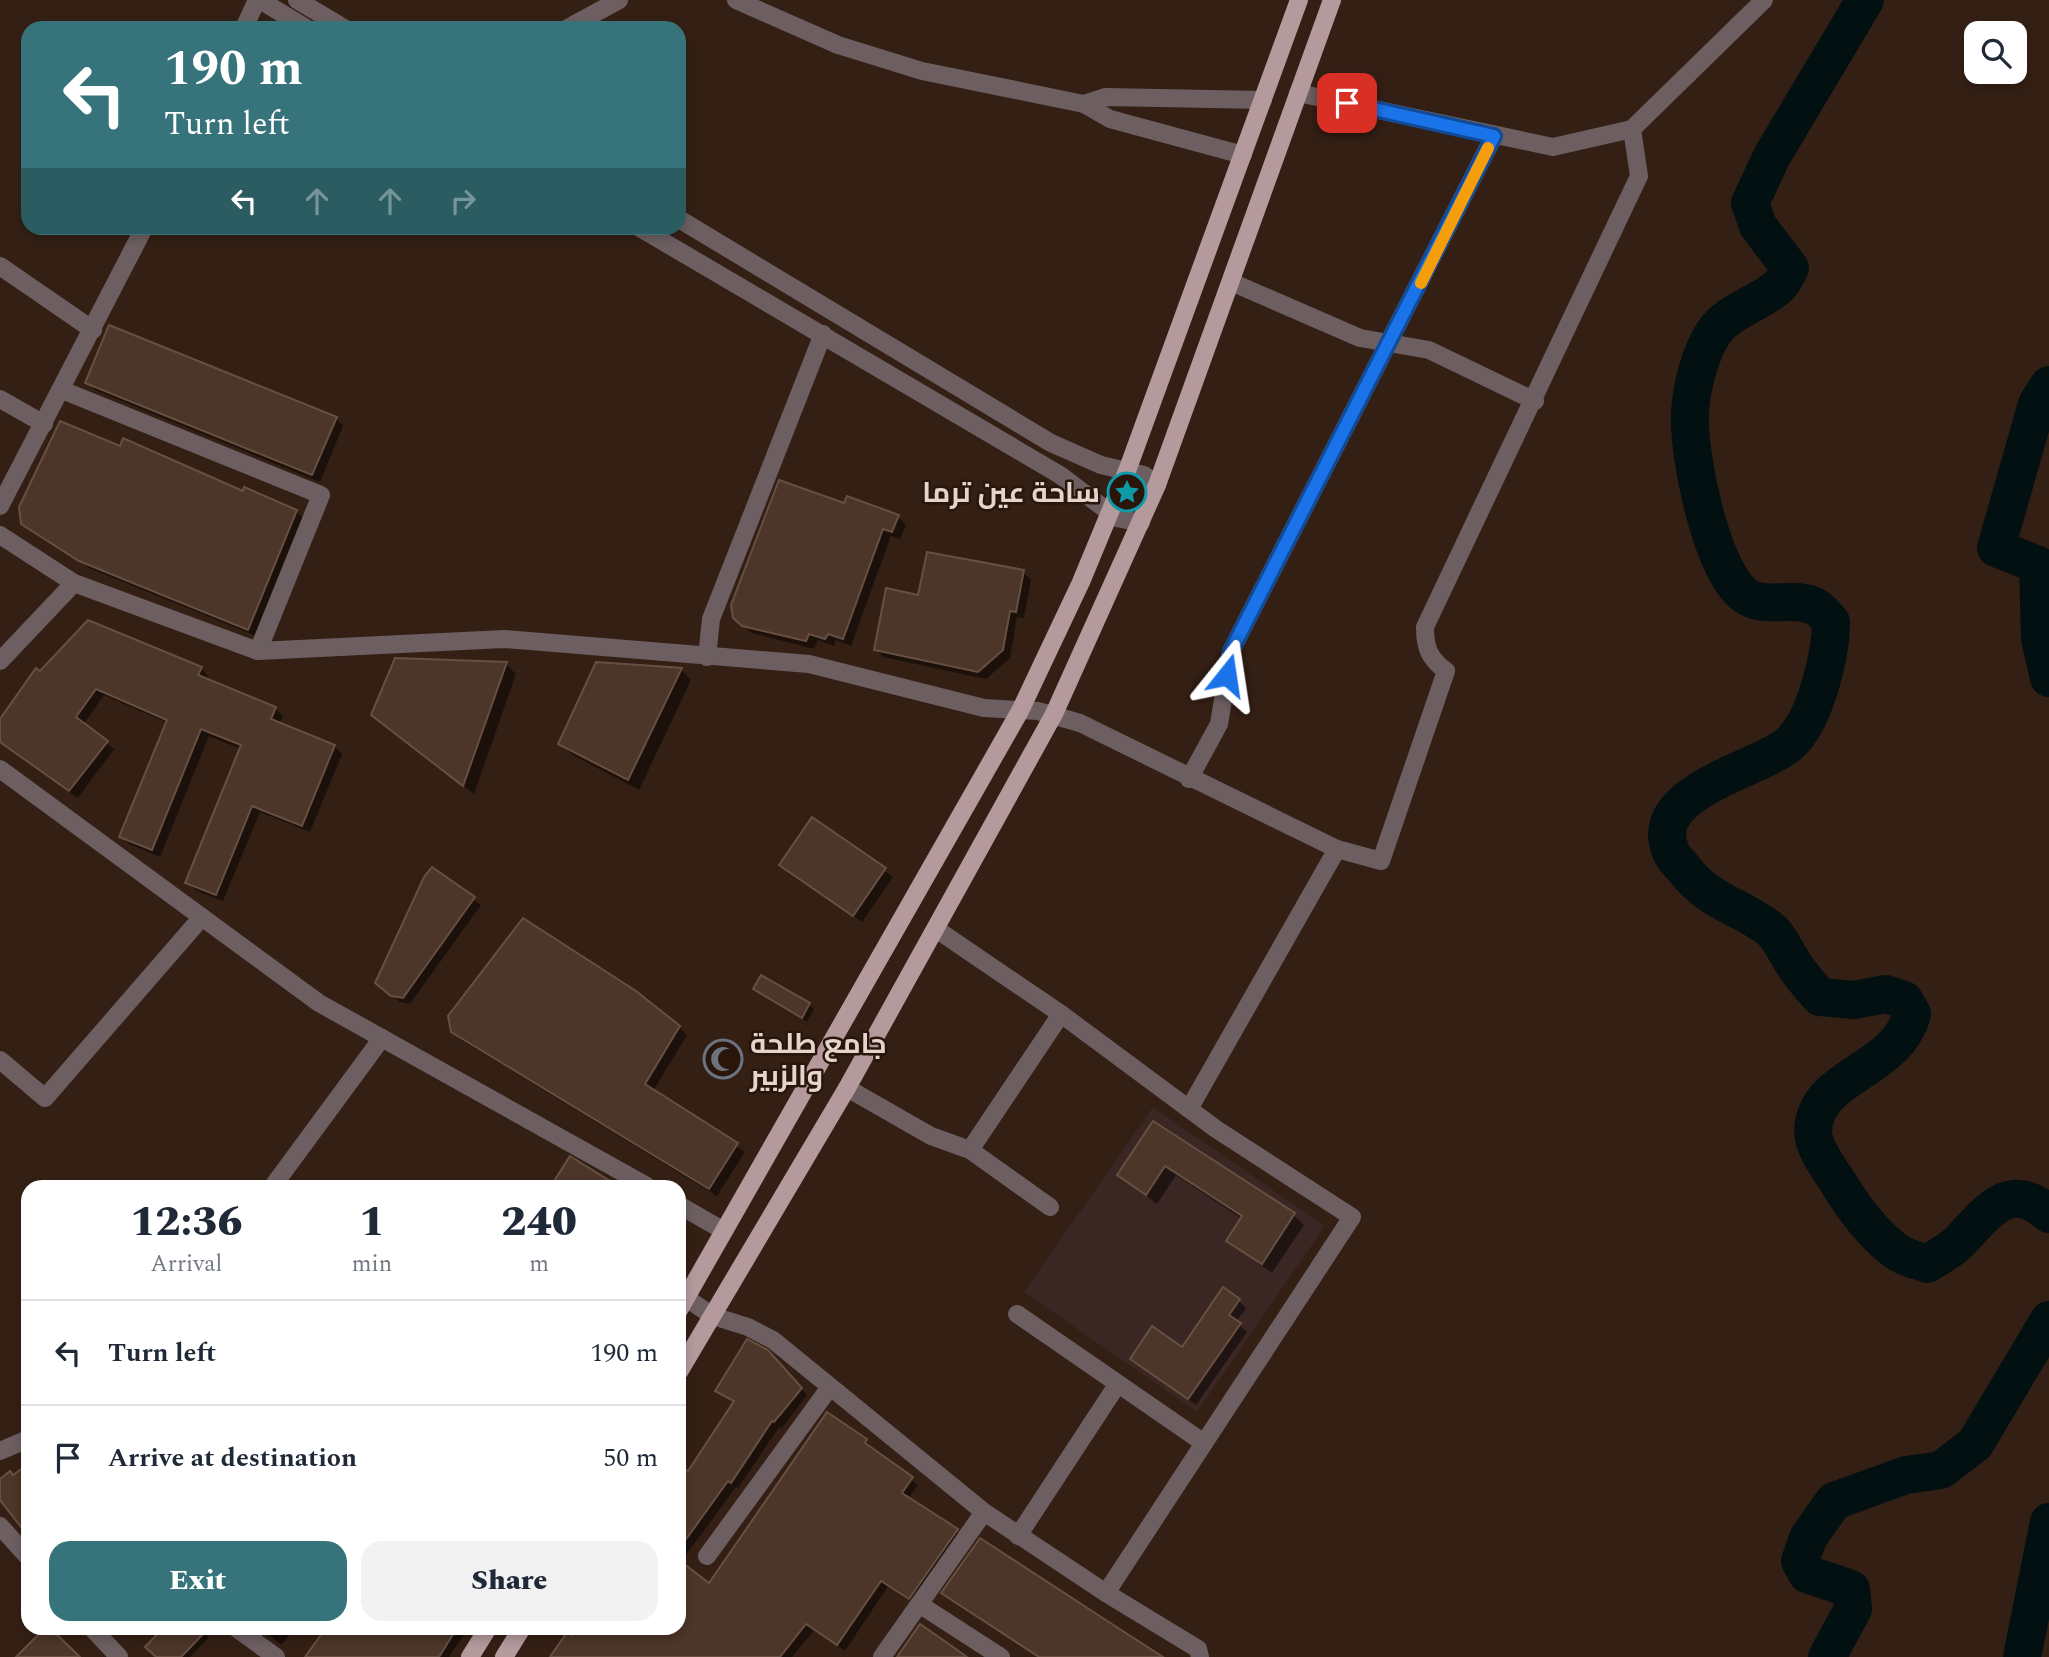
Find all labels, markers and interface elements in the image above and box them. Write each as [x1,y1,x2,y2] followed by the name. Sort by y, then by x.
[1964,21,2027,84] map controls
[1964,21,2027,84] button: search
[164,32,303,107] text: 190 m
[49,49,140,140] icon: left
[1317,73,1377,133] pin
[1328,84,1366,122] icon: arrive
[164,100,290,149] text: Turn left
[225,182,263,220] icon: left
[298,182,336,220] icon: ahead
[371,182,409,220] icon: ahead
[444,182,482,220] icon: right
[1106,471,1148,513] place icon: ساحة عين ترما
[922,472,1100,515] place label: ساحة عين ترما
[1190,638,1264,712] position arrow
[749,1023,886,1098] place label: جامع طلحة والزبير
[702,1038,744,1080] mosque icon: جامع طلحة والزبير
[130,1191,243,1254] text: 12:36
[359,1191,385,1254] text: 1
[501,1191,577,1254] text: 240
[151,1247,222,1282] text: Arrival
[352,1247,392,1282] text: min
[529,1247,549,1282] text: m
[108,1333,216,1373] text: Turn left
[590,1333,658,1373] text: 190 m
[49,1334,87,1372] icon: left
[108,1438,357,1478] text: Arrive at destination
[603,1438,658,1478] text: 50 m
[49,1439,87,1477] icon: arrive
[49,1541,347,1621] button: Exit
[361,1541,658,1621] button: Share

